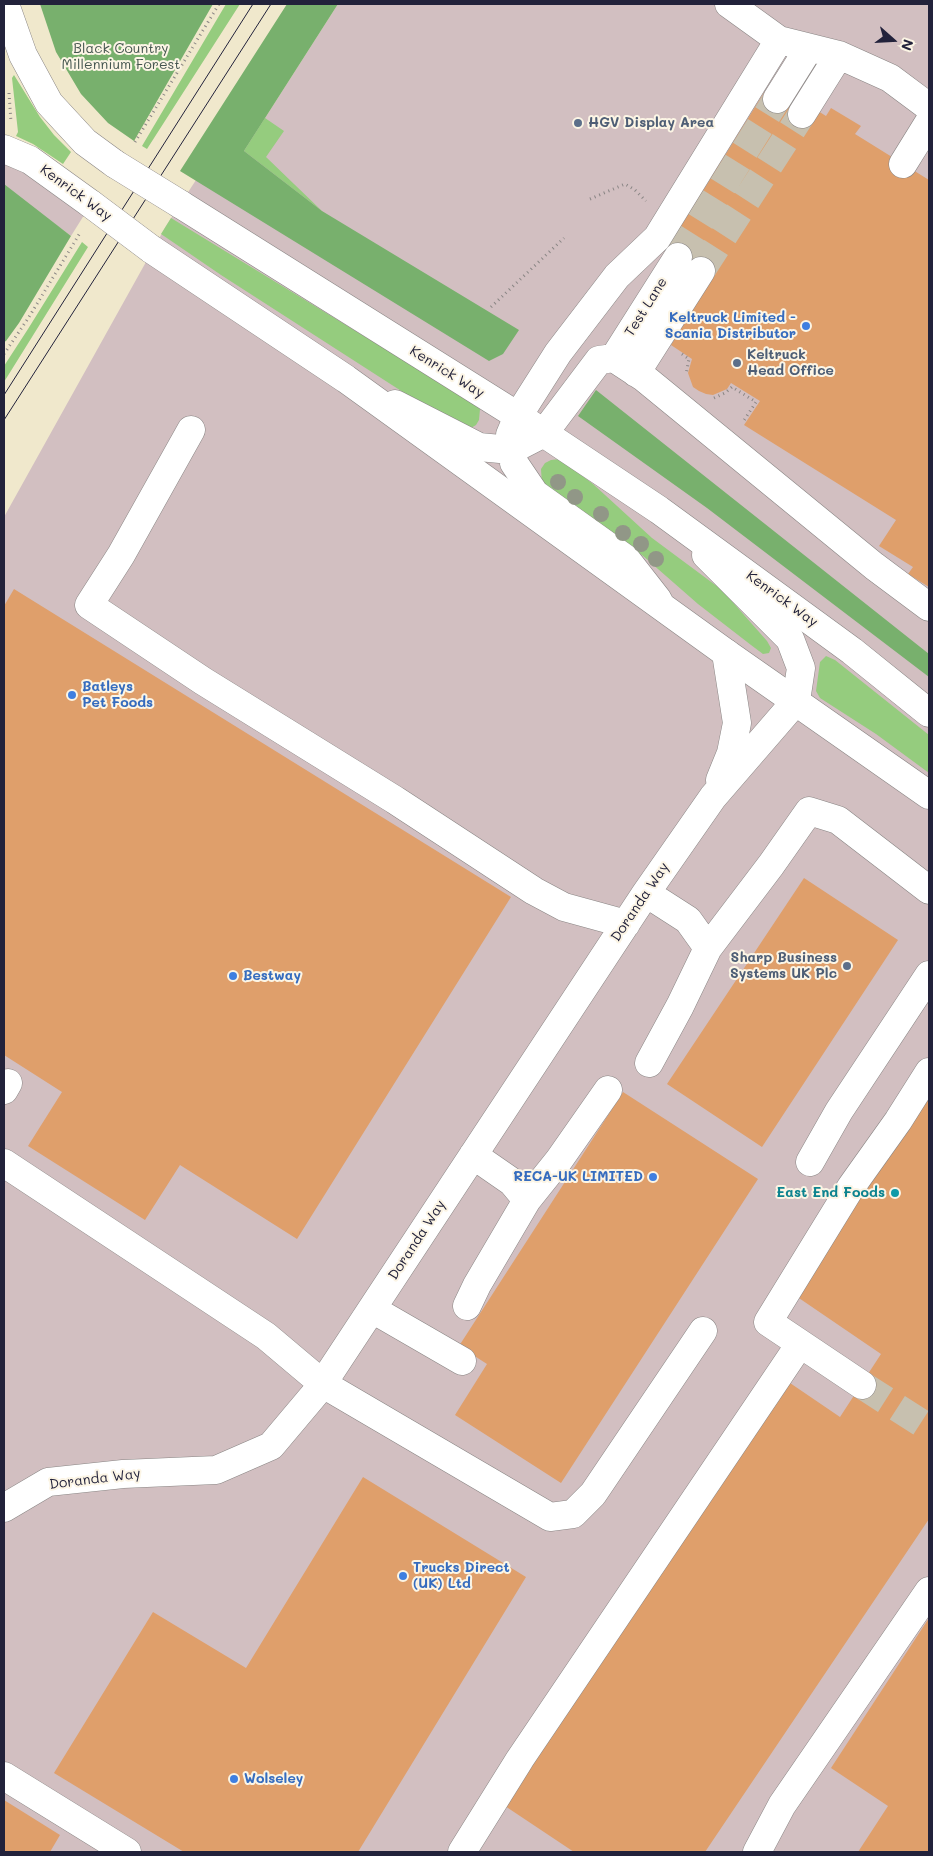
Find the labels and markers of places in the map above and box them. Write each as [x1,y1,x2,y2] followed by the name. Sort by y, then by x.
[588,115,714,131] place label: HGV Display Area
[572,117,584,129] marker: HGV Display Area
[665,310,796,342] place label: Keltruck Limited - Scania Distributor
[800,320,812,332] marker: Keltruck Limited - Scania Distributor
[747,347,834,380] place label: Keltruck Head Office
[731,357,743,369] marker: Keltruck Head Office
[82,679,153,712] place label: Batleys Pet Foods
[66,689,78,701] marker: Batleys Pet Foods
[730,950,837,982] place label: Sharp Business Systems UK Plc
[841,960,853,972] marker: Sharp Business Systems UK Plc
[243,968,301,984] place label: Bestway
[227,970,239,982] marker: Bestway
[513,1169,643,1185] place label: RECA-UK LIMITED
[647,1171,659,1183] marker: RECA-UK LIMITED
[776,1185,885,1201] place label: East End Foods
[889,1187,901,1199] marker: East End Foods
[413,1560,510,1592] place label: Trucks Direct (UK) Ltd
[397,1570,409,1582] marker: Trucks Direct (UK) Ltd
[244,1771,303,1787] place label: Wolseley
[228,1773,240,1785] marker: Wolseley

